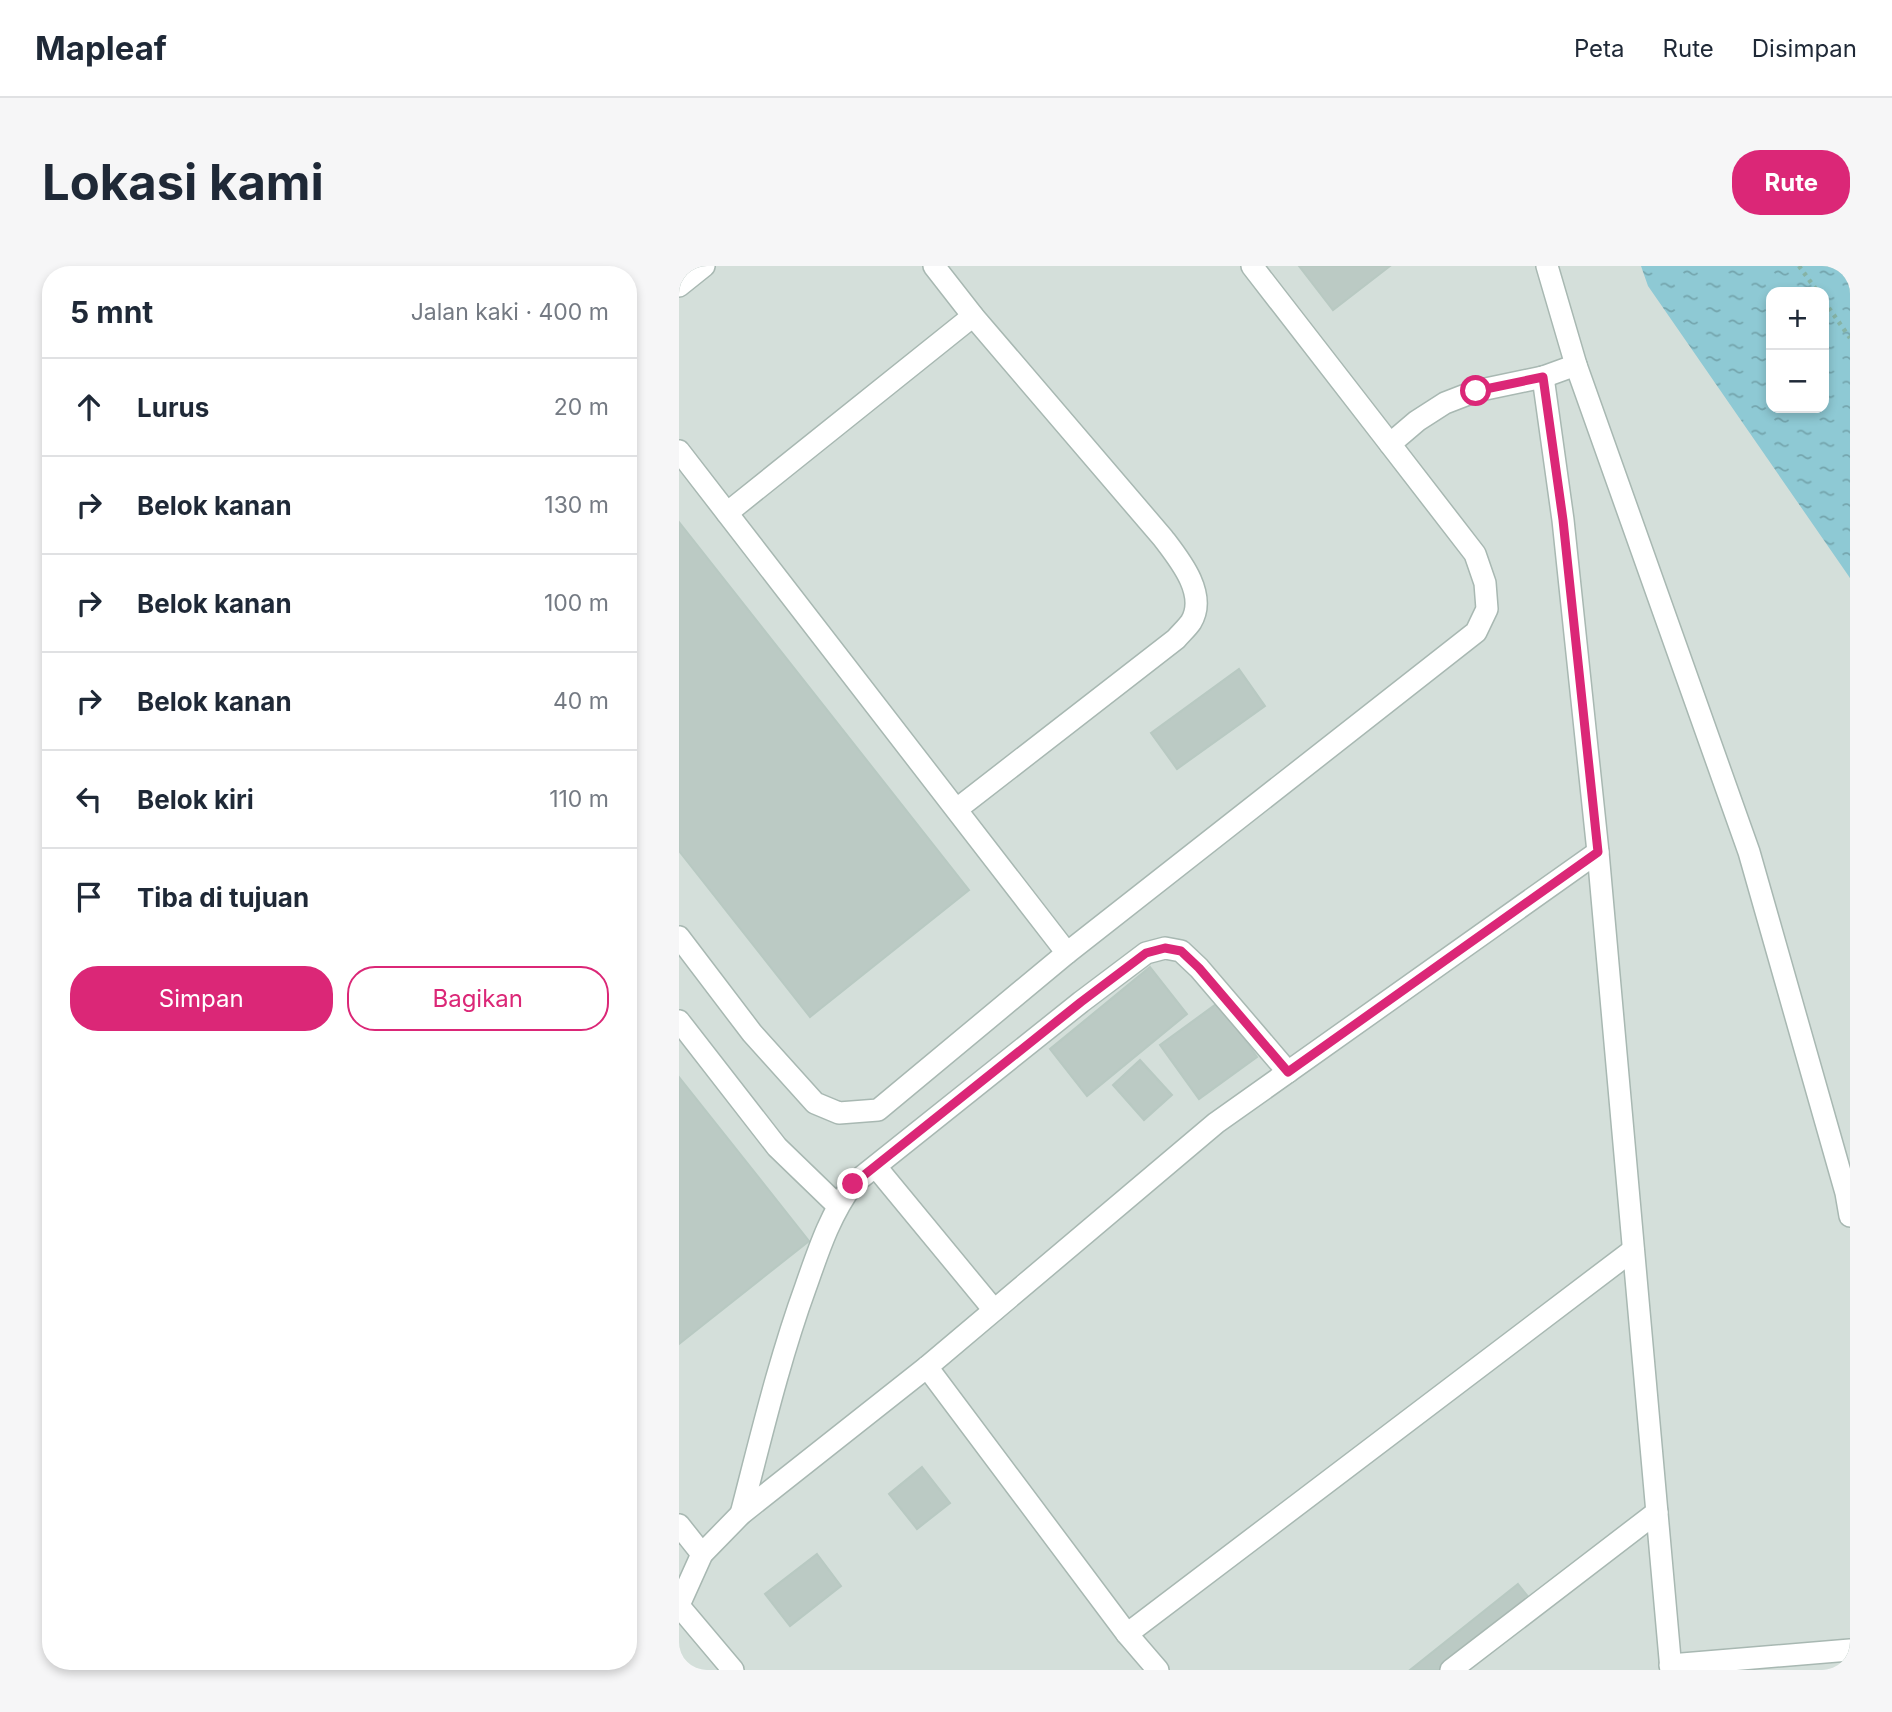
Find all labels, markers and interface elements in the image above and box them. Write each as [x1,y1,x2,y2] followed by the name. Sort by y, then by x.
[35,28,167,68] text: Mapleaf
[1574,34,1625,63] text: Peta
[1663,34,1714,63] text: Rute
[1752,34,1857,63] text: Disimpan
[1732,150,1850,215] button: Rute
[42,153,324,212] text: Lokasi kami
[1766,287,1829,413] map controls
[1766,287,1829,350] button: +
[70,294,153,330] text: 5 mnt
[411,298,609,326] text: Jalan kaki · 400 m
[1766,350,1829,413] button: −
[1460,375,1491,406] route start
[70,388,108,426] icon: ahead
[137,392,209,423] text: Lurus
[554,393,609,421] text: 20 m
[70,486,108,524] icon: right
[137,490,292,521] text: Belok kanan
[544,491,609,519] text: 130 m
[70,584,108,622] icon: right
[137,588,292,619] text: Belok kanan
[544,589,609,617] text: 100 m
[70,682,108,720] icon: right
[137,686,292,717] text: Belok kanan
[553,687,609,715] text: 40 m
[70,780,108,818] icon: left
[137,784,254,815] text: Belok kiri
[549,785,609,813] text: 110 m
[70,878,108,916] icon: arrive
[137,882,309,913] text: Tiba di tujuan
[70,966,333,1031] button: Simpan
[347,966,609,1031] button: Bagikan
[837,1168,868,1199] route end

